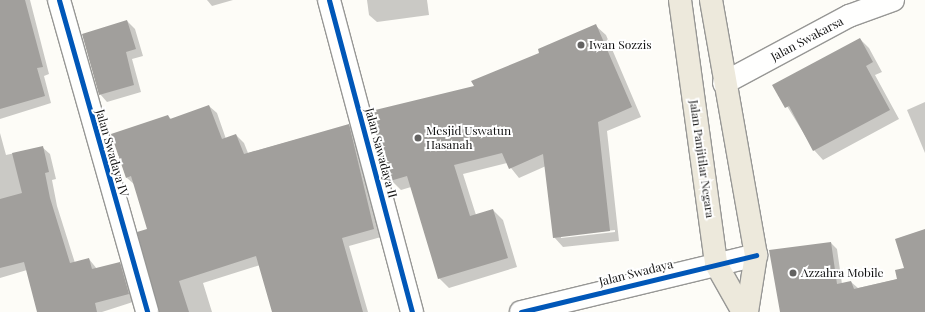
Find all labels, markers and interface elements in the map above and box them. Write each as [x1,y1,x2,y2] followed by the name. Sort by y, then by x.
[768,14,846,64] street label: Jalan Swakarsa
[589,38,652,52] place label: Iwan Sozzis
[576,40,586,50] marker: Iwan Sozzis
[687,99,717,219] street label: Jalan Panjitilar Negara
[362,106,400,200] street label: Jalan Sawadaya II
[93,108,131,198] street label: Jalan Swadaya IV
[426,124,511,152] place label: Mesjid Uswatun Hasanah
[413,133,423,143] marker: Mesjid Uswatun Hasanah
[598,257,674,289] street label: Jalan Swadaya
[801,266,884,280] place label: Azzahra Mobile
[788,268,798,278] marker: Azzahra Mobile

